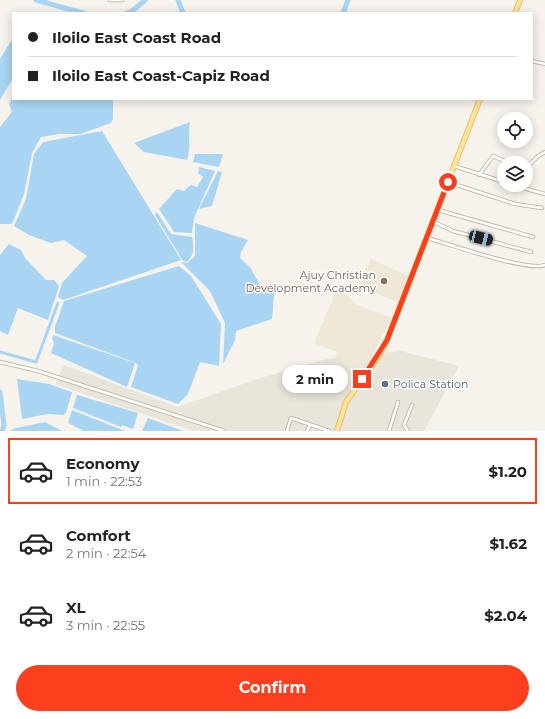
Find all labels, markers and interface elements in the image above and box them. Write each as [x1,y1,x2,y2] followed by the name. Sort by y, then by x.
[52,28,221,47] text: Iloilo East Coast Road
[52,66,270,85] text: Iloilo East Coast-Capiz Road
[497,112,533,192] map controls
[497,112,533,148] button: locate
[497,156,533,192] button: layers
[439,173,457,191] route start
[468,229,494,247] car
[245,268,376,295] place label: Ajuy Christian Development Academy
[379,276,389,286] marker: Ajuy Christian Development Academy
[282,365,348,393] callout: 2 min
[353,370,371,388] route end
[296,371,334,387] text: 2 min
[393,377,468,391] place label: Polica Station
[380,379,390,389] marker: Polica Station
[18,453,54,489] icon: car
[66,454,139,473] text: Economy
[489,462,527,481] text: $1.20
[66,473,142,489] text: 1 min · 22:53
[18,525,54,561] icon: car
[66,526,131,545] text: Comfort
[490,534,527,553] text: $1.62
[66,545,146,561] text: 2 min · 22:54
[18,597,54,633] icon: car
[66,598,85,617] text: XL
[484,606,527,625] text: $2.04
[66,617,145,633] text: 3 min · 22:55
[16,665,529,711] button: Confirm

